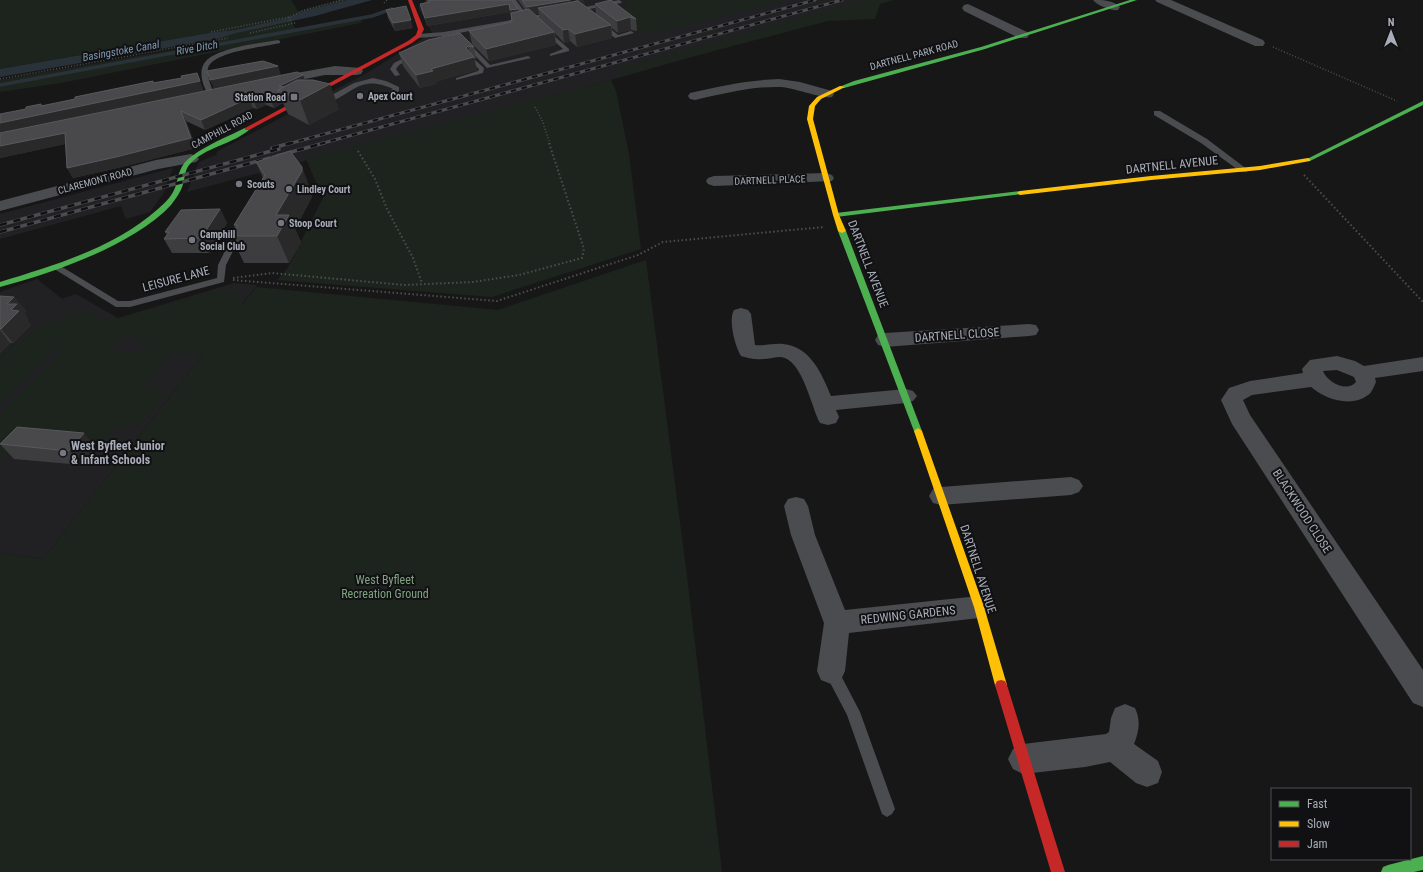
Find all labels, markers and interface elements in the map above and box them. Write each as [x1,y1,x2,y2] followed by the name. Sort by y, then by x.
[1371,12,1411,52] north arrow
[1388,16,1395,29] text: N
[81,38,161,64] water label: Basingstoke Canal
[175,38,219,58] water label: Rive Ditch
[869,38,960,72] street label: DARTNELL PARK ROAD
[355,91,365,101] marker: Apex Court
[368,91,413,102] place label: Apex Court
[235,92,286,103] place label: Station Road
[289,92,299,102] marker: Station Road
[190,109,255,151] street label: CAMPHILL ROAD
[1125,153,1219,177] street label: DARTNELL AVENUE
[57,166,133,196] street label: CLAREMONT ROAD
[734,173,806,187] street label: DARTNELL PLACE
[234,179,244,189] marker: Scouts
[247,179,275,190] place label: Scouts
[284,184,294,194] marker: Lindley Court
[297,184,350,195] place label: Lindley Court
[276,218,286,228] marker: Stoop Court
[289,218,337,229] place label: Stoop Court
[845,218,891,310] street label: DARTNELL AVENUE
[200,229,245,252] place label: Camphill Social Club
[187,235,197,245] marker: Camphill Social Club
[141,263,211,295] street label: LEISURE LANE
[914,325,1000,345] street label: DARTNELL CLOSE
[71,439,165,467] place label: West Byfleet Junior & Infant Schools
[58,448,68,458] marker: West Byfleet Junior & Infant Schools
[1270,466,1334,556] street label: BLACKWOOD CLOSE
[957,523,999,615] street label: DARTNELL AVENUE
[341,573,429,601] park label: West Byfleet Recreation Ground
[860,603,956,627] street label: REDWING GARDENS
[1271,788,1411,860] legend
[1307,797,1328,811] text: Fast
[1307,817,1330,831] text: Slow
[1307,837,1328,851] text: Jam

